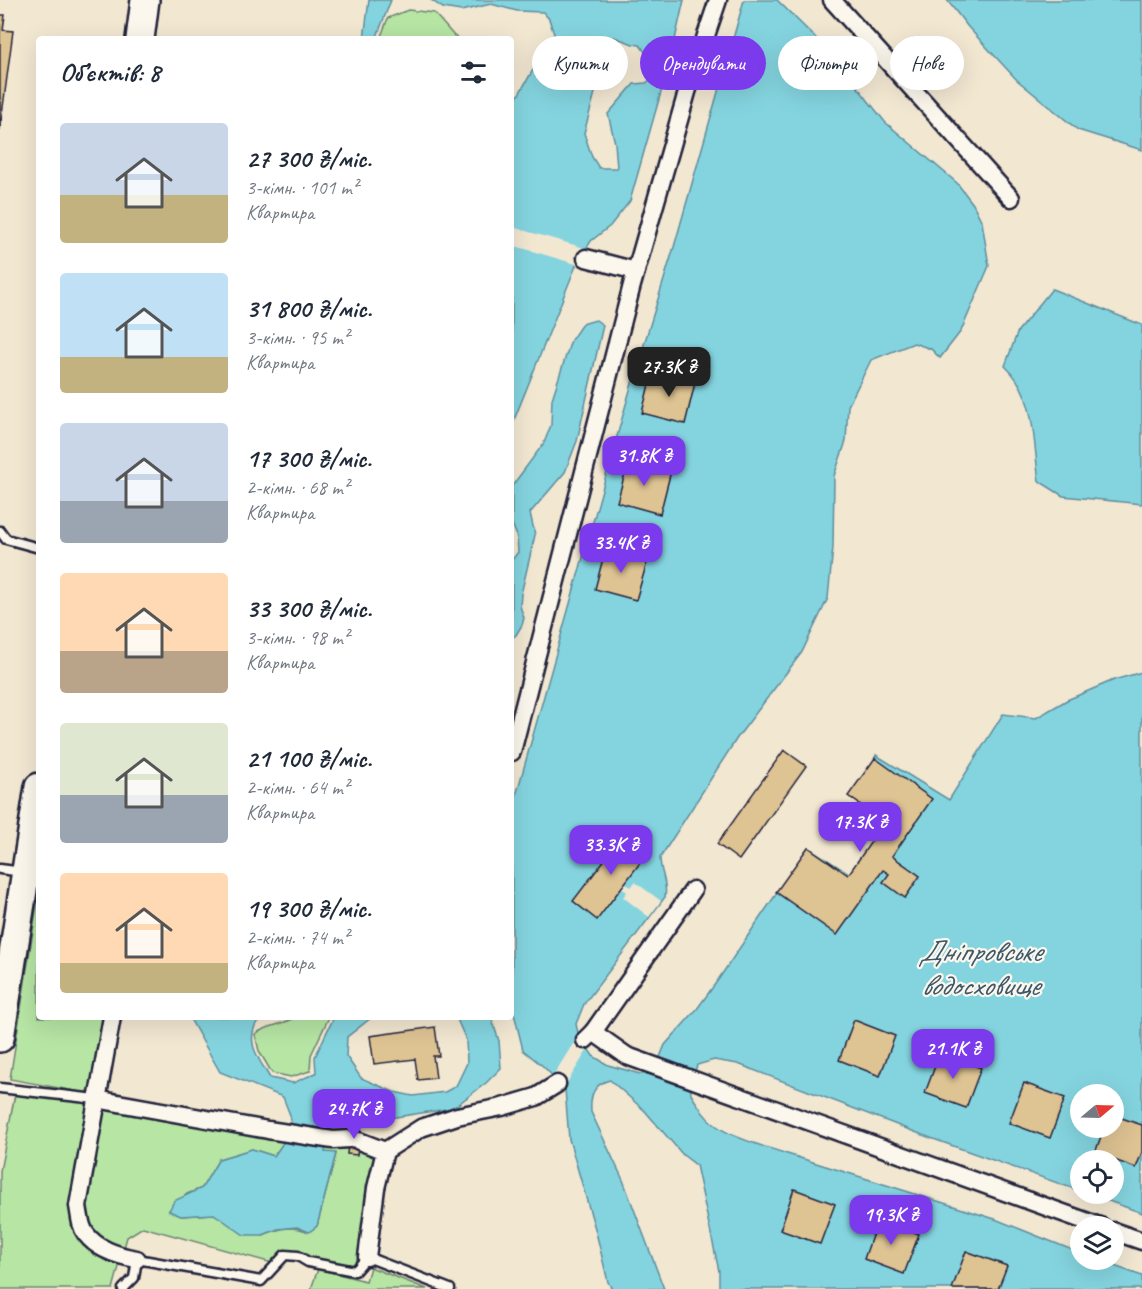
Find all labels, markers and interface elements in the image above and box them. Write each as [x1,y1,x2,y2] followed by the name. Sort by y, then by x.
[532,36,628,90] chip: Купити
[640,36,766,90] chip: Орендувати
[778,36,878,90] chip: Фільтри
[890,36,964,90] chip: Нове
[60,56,160,89] text: Об’єктів: 8
[457,56,490,89] icon: filters
[246,142,371,175] text: 27 300 ₴/міс.
[108,147,180,219] icon: home
[246,175,358,200] text: 3-кімн. · 101 m²
[246,200,314,225] text: Квартира
[246,292,372,325] text: 31 800 ₴/міс.
[108,297,180,369] icon: home
[246,325,349,350] text: 3-кімн. · 95 m²
[614,347,724,398] pin: 27.3K ₴
[246,350,314,375] text: Квартира
[641,354,697,379] text: 27.3K ₴
[589,436,699,487] pin: 31.8K ₴
[246,442,371,475] text: 17 300 ₴/міс.
[616,443,672,468] text: 31.8K ₴
[108,447,180,519] icon: home
[246,475,349,500] text: 2-кімн. · 68 m²
[246,500,314,525] text: Квартира
[566,523,676,574] pin: 33.4K ₴
[593,530,649,555] text: 33.4K ₴
[246,592,372,625] text: 33 300 ₴/міс.
[108,597,180,669] icon: home
[246,625,349,650] text: 3-кімн. · 98 m²
[246,650,314,675] text: Квартира
[246,742,372,775] text: 21 100 ₴/міс.
[108,747,180,819] icon: home
[246,775,349,800] text: 2-кімн. · 64 m²
[246,800,314,825] text: Квартира
[805,802,915,853] pin: 17.3K ₴
[832,809,888,834] text: 17.3K ₴
[556,825,666,876] pin: 33.3K ₴
[583,832,639,857] text: 33.3K ₴
[246,892,371,925] text: 19 300 ₴/міс.
[108,897,180,969] icon: home
[246,925,349,950] text: 2-кімн. · 74 m²
[918,932,1045,1004] water label: Дніпровське водосховище
[246,950,314,975] text: Квартира
[898,1029,1008,1080] pin: 21.1K ₴
[925,1036,981,1061] text: 21.1K ₴
[1070,1084,1124,1138] north arrow
[1070,1084,1124,1270] map controls
[299,1089,409,1140] pin: 24.7K ₴
[326,1096,382,1121] text: 24.7K ₴
[1070,1150,1124,1204] button: locate
[836,1195,946,1246] pin: 19.3K ₴
[864,1202,918,1227] text: 19.3K ₴
[1070,1216,1124,1270] button: layers

